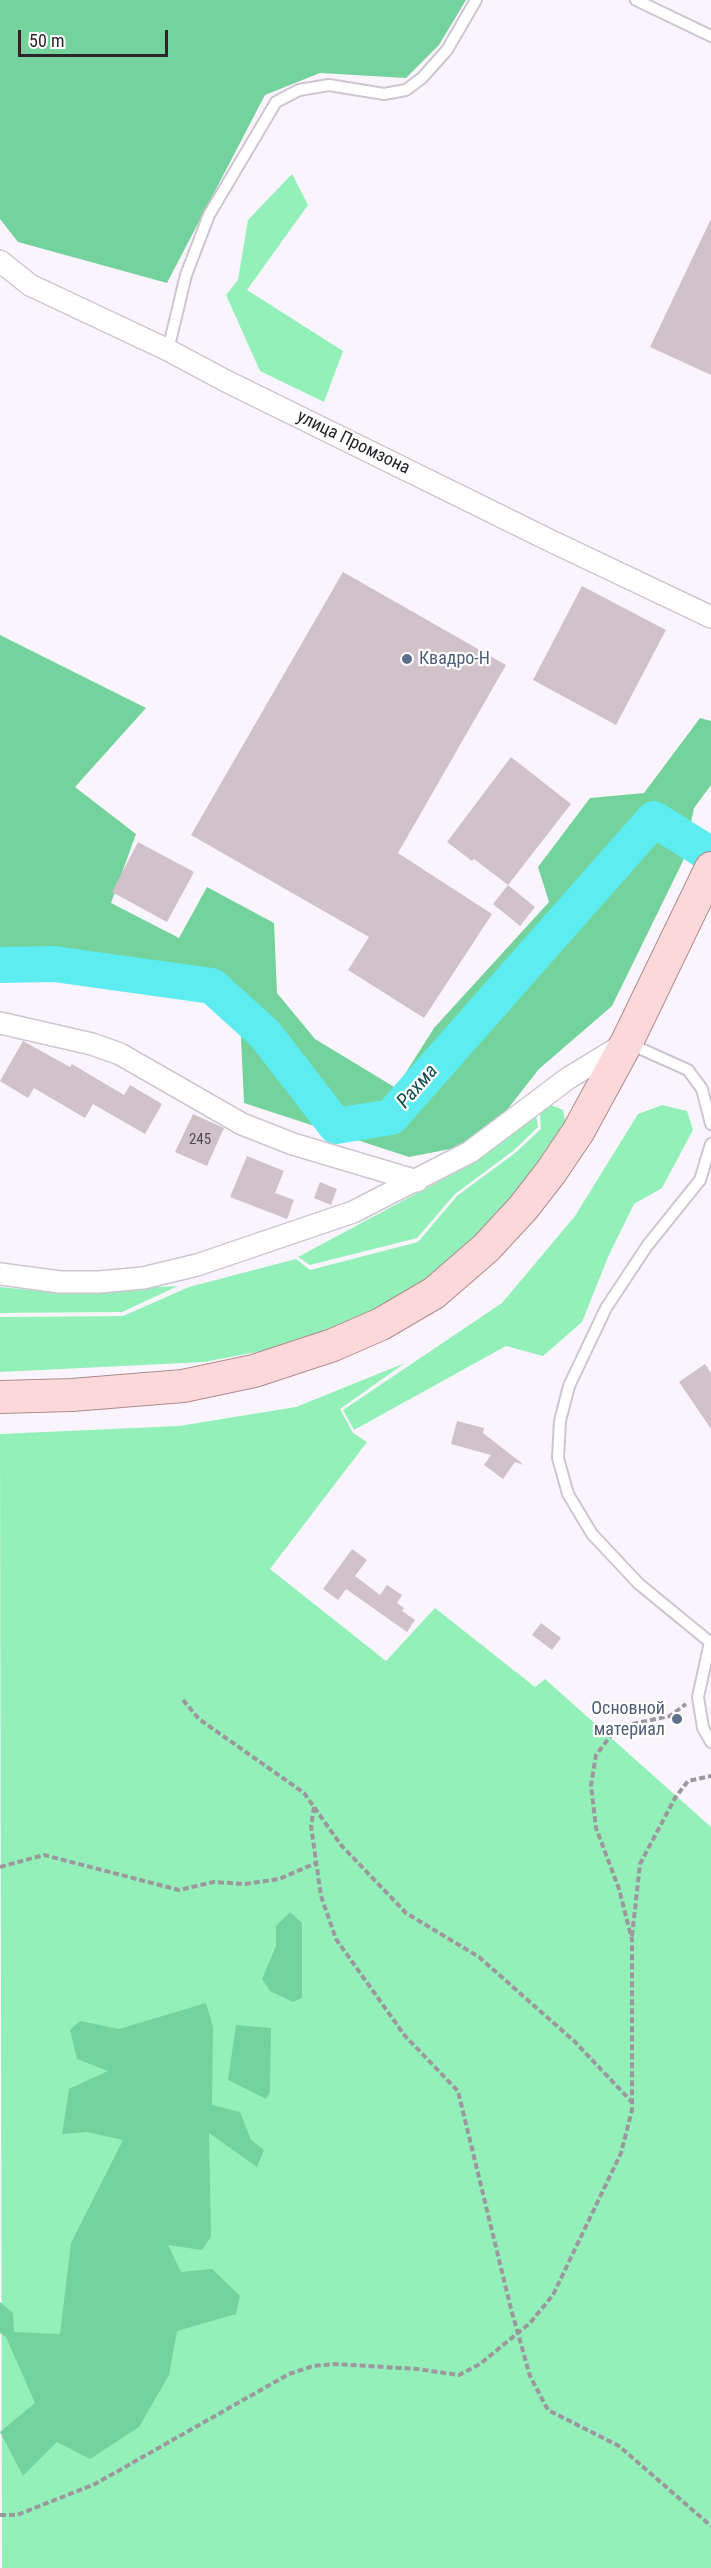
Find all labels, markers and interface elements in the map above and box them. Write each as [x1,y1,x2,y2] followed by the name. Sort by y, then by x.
[21,18,171,56] scale bar
[29,30,64,51] text: 50 m
[293,406,413,480] street label: улица Промзона
[419,648,490,670] place label: Квадро-Н
[400,652,414,666] marker: Квадро-Н
[392,1060,444,1114] water label: Рахма
[189,1131,211,1149] house number: 245
[591,1698,665,1740] place label: Основной материал
[670,1712,684,1726] marker: Основной материал

